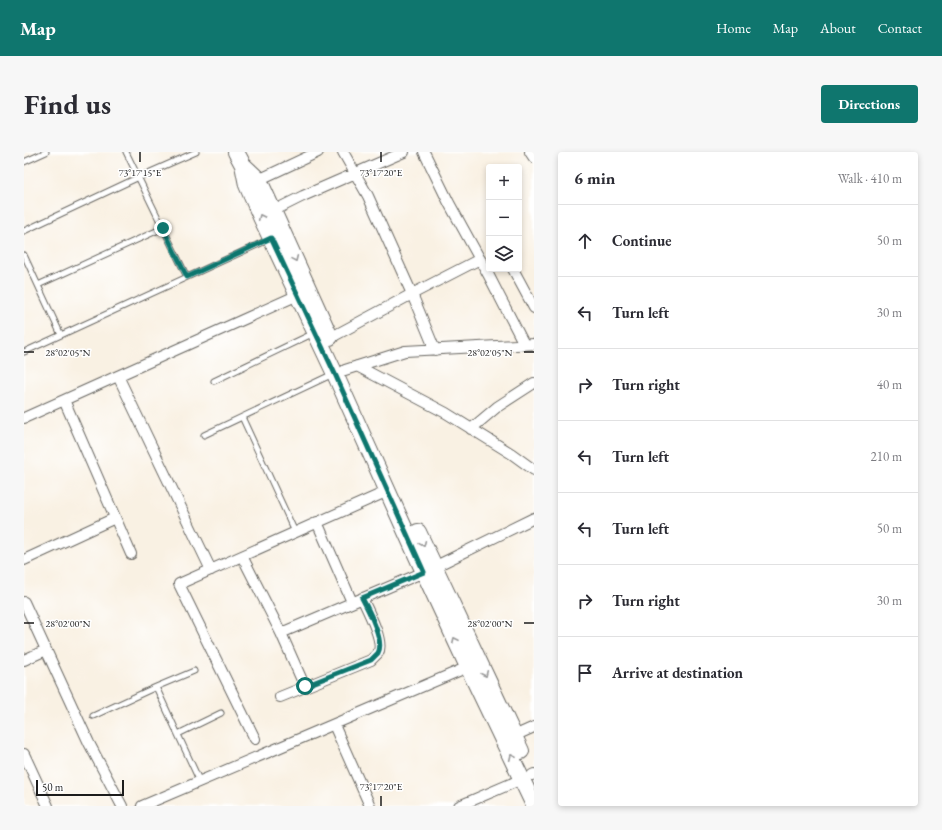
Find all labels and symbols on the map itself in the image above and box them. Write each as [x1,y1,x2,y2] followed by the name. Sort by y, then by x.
[119,166,162,179] text: 73°17'15"E
[360,166,403,179] text: 73°17'20"E
[258,213,266,221] one-way arrow
[154,219,172,237] route end
[290,255,298,263] one-way arrow
[46,346,91,359] text: 28°02'05"N
[468,346,513,359] text: 28°02'05"N
[419,540,427,547] one-way arrow
[46,617,91,630] text: 28°02'00"N
[468,617,513,630] text: 28°02'00"N
[452,637,460,644] one-way arrow
[480,670,488,677] one-way arrow
[296,677,314,695] route start
[509,754,517,762] one-way arrow
[36,778,124,797] scale bar
[360,780,403,793] text: 73°17'20"E

